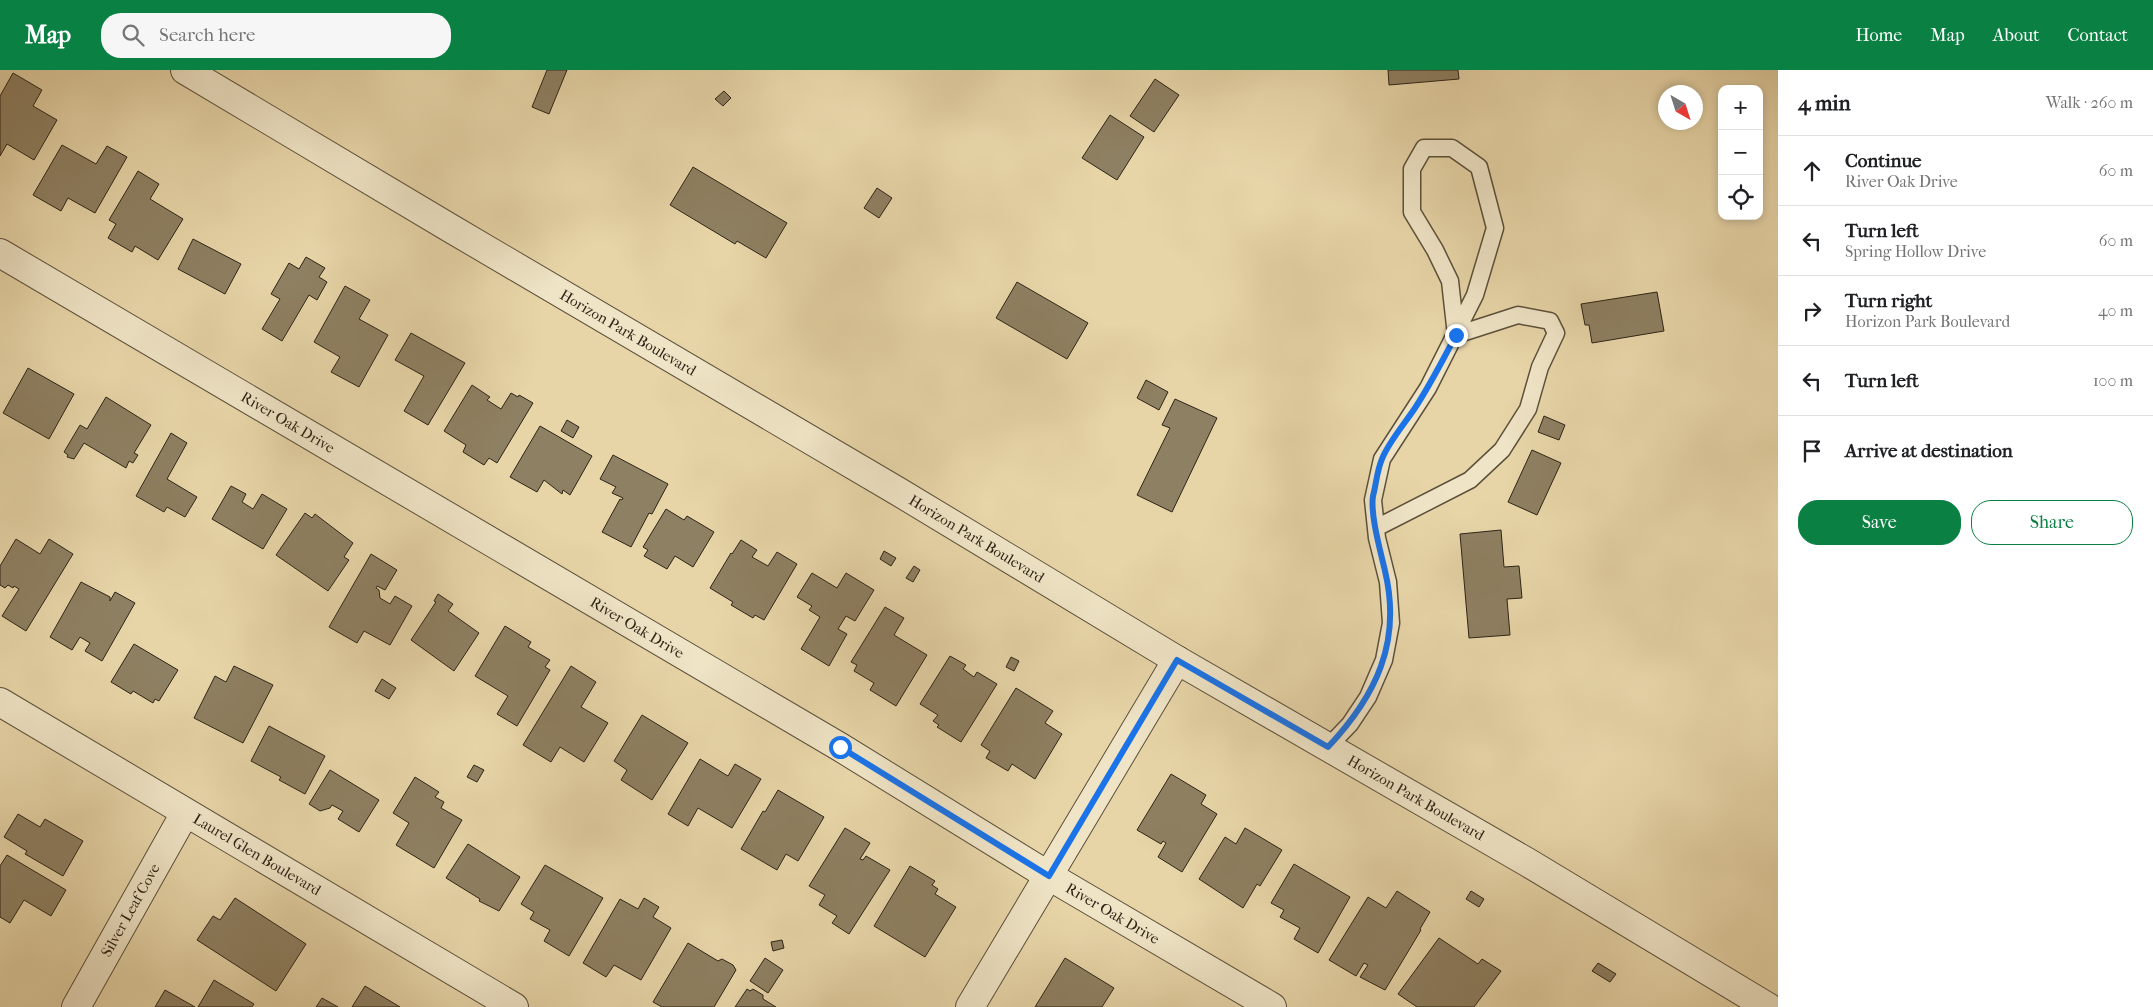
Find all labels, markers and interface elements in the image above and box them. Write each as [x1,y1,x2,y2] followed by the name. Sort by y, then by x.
[101,13,451,58] search box
[25,21,71,49] text: Map
[119,21,147,49] icon: search
[159,24,255,46] text: Search here
[1855,25,1902,46] text: Home
[1930,25,1965,46] text: Map
[1993,25,2039,46] text: About
[2067,25,2128,46] text: Contact
[1658,85,1703,130] north arrow
[1718,85,1763,220] map controls
[1718,85,1763,130] button: +
[1798,91,1851,115] text: 4 min
[2046,93,2133,112] text: Walk · 260 m
[1718,130,1763,175] button: −
[1845,150,1921,172] text: Continue
[1798,157,1826,185] icon: ahead
[2099,161,2133,180] text: 60 m
[1845,172,1958,191] text: River Oak Drive
[1718,175,1763,220] button: locate
[1845,220,1919,242] text: Turn left
[1798,227,1826,255] icon: left
[2099,231,2133,250] text: 60 m
[1845,242,1986,261] text: Spring Hollow Drive
[557,286,700,380] street label: Horizon Park Boulevard
[1845,290,1932,312] text: Turn right
[1798,297,1826,325] icon: right
[2098,301,2133,320] text: 40 m
[1845,312,2010,331] text: Horizon Park Boulevard
[1445,324,1468,347] route end
[1798,367,1826,395] icon: left
[1845,370,1919,392] text: Turn left
[2093,371,2133,390] text: 100 m
[238,388,339,457] street label: River Oak Drive
[1798,437,1826,465] icon: arrive
[1845,440,2013,462] text: Arrive at destination
[906,491,1048,587] street label: Horizon Park Boulevard
[1798,500,1961,545] button: Save
[1971,500,2133,545] button: Share
[587,593,688,662] street label: River Oak Drive
[829,736,852,759] route start
[1344,751,1488,845] street label: Horizon Park Boulevard
[190,810,325,900] street label: Laurel Glen Boulevard
[97,860,164,960] street label: Silver Leaf Cove
[1063,879,1163,948] street label: River Oak Drive

